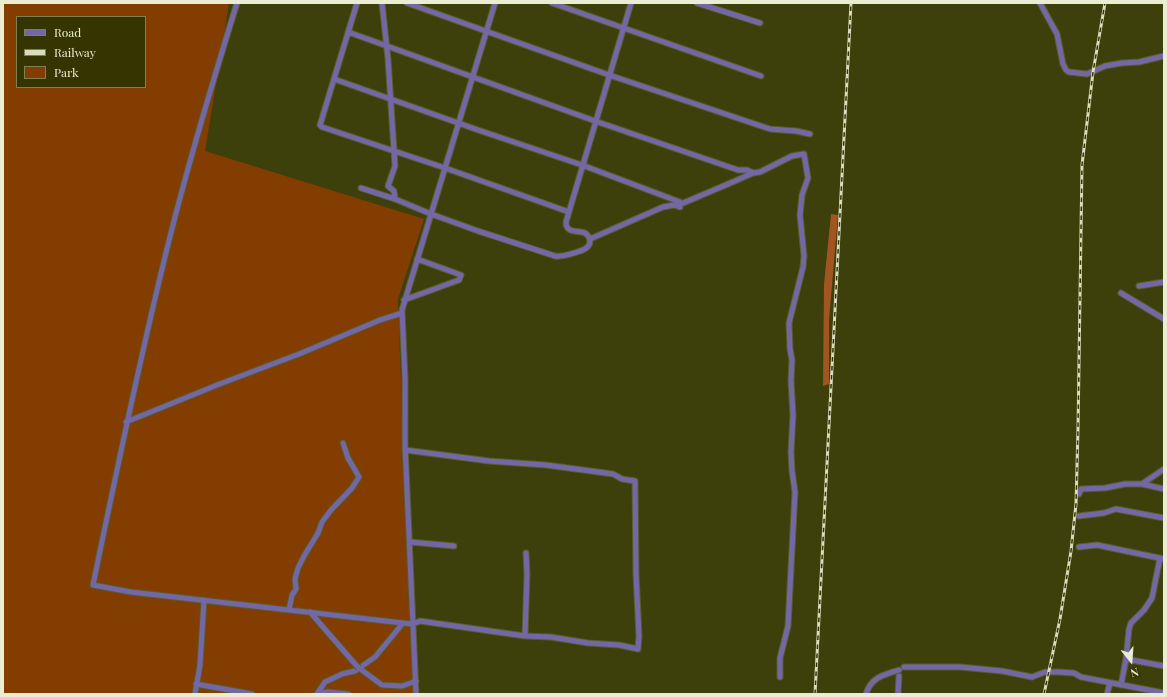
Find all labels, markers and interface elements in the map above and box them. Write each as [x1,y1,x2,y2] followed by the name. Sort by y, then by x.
[16,16,146,88] legend
[54,24,81,40] text: Road
[54,44,96,60] text: Railway
[54,64,79,80] text: Park
[1111,641,1151,681] north arrow
[1129,665,1141,681] text: N

